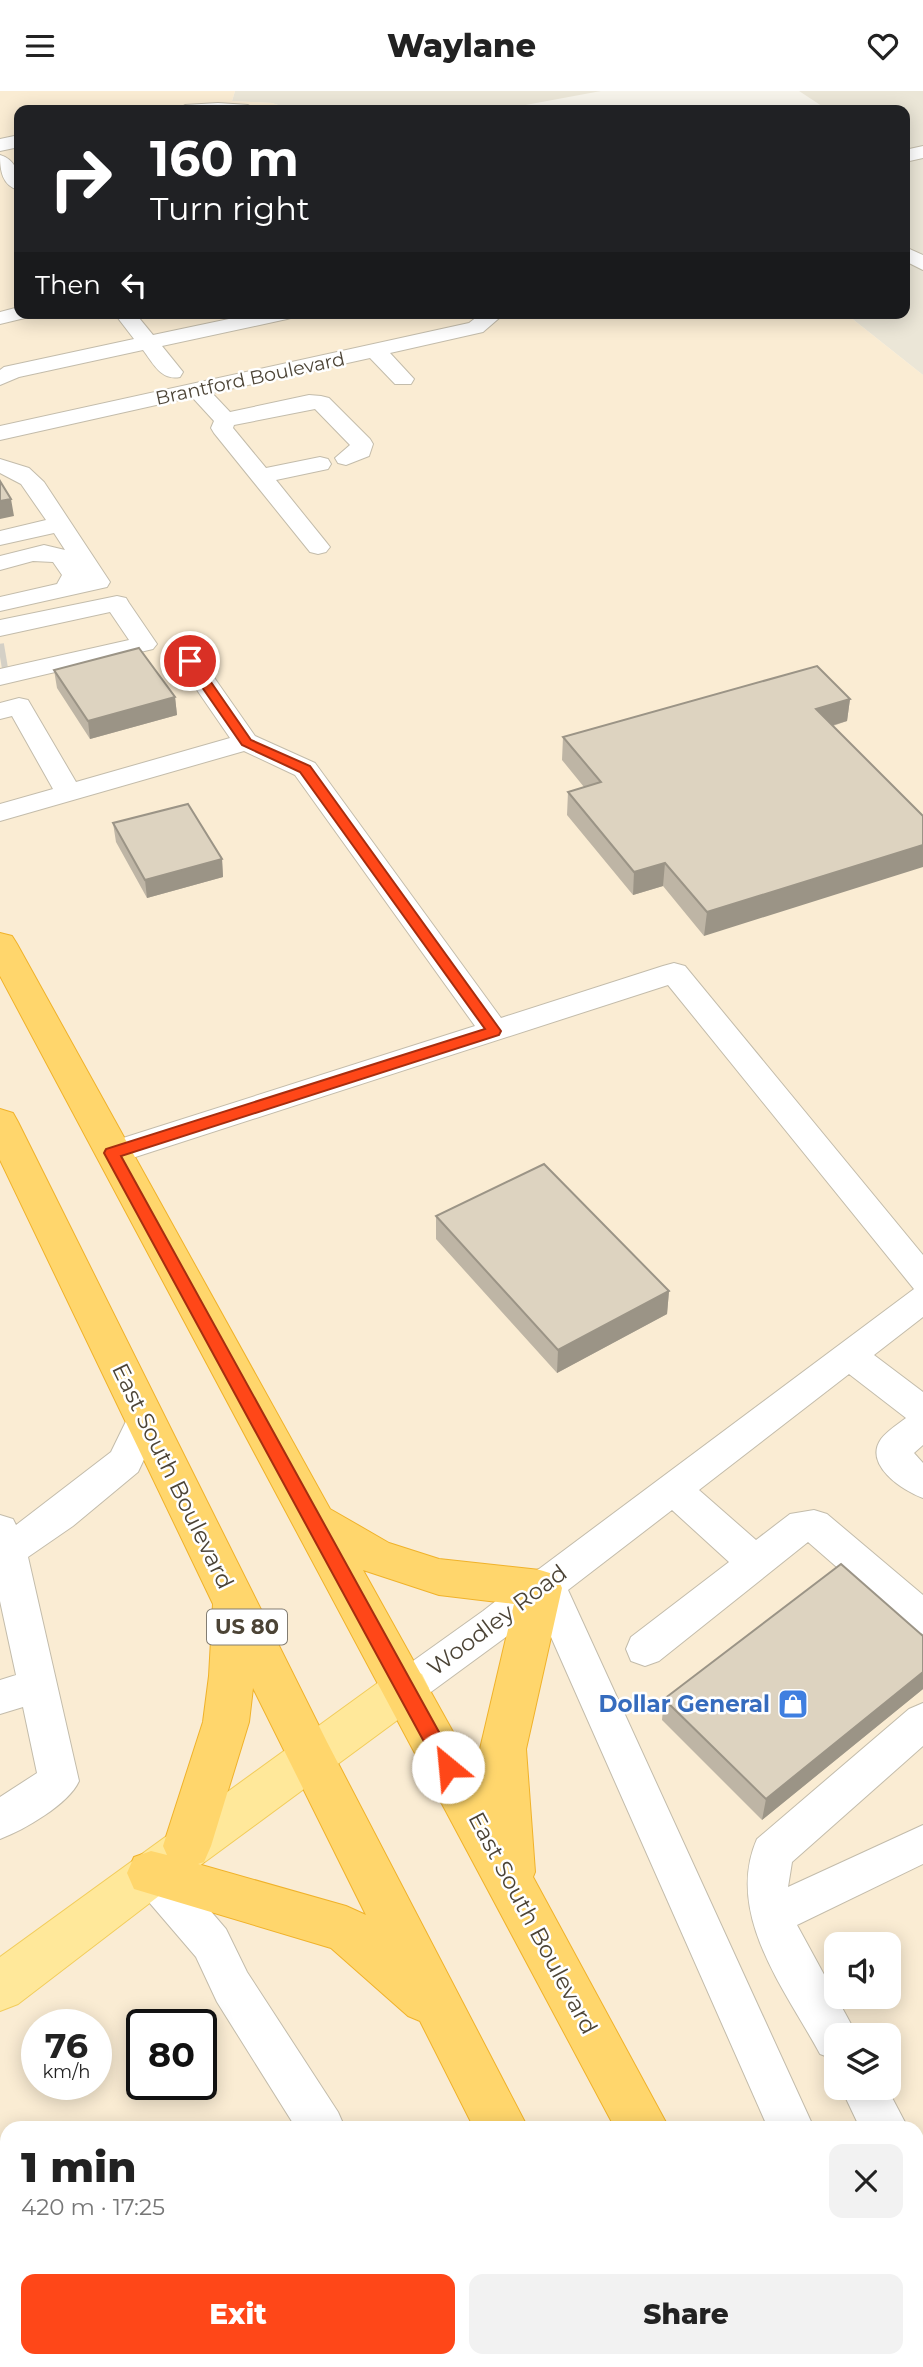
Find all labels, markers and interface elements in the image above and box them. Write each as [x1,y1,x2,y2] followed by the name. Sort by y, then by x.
[387,26,536,65] text: Waylane
[21,27,59,65] icon: menu
[864,27,902,65] icon: heart
[150,129,299,188] text: 160 m
[35,133,126,224] icon: right
[150,189,310,228] text: Turn right
[115,266,153,304] icon: left
[35,269,101,301] text: Then
[153,347,347,410] street label: Brantford Boulevard
[160,631,220,691] pin
[171,642,209,680] icon: arrive
[106,1359,240,1593] street label: East South Boulevard
[422,1558,572,1682] street label: Woodley Road
[207,1609,287,1645] road number: US 80
[776,1687,810,1721] shop icon: Dollar General
[599,1690,770,1718] place label: Dollar General
[411,1730,485,1804] position arrow
[463,1807,603,2039] street label: East South Boulevard
[824,1932,901,2100] map controls
[824,1932,901,2009] button: sound
[126,2009,217,2100] speed limit sign: 80
[824,2023,901,2100] button: layers
[45,2024,88,2067] text: 76
[42,2061,91,2083] text: km/h
[21,2141,137,2193] text: 1 min
[829,2144,903,2218] button: close
[21,2193,165,2221] text: 420 m · 17:25
[21,2274,455,2354] button: Exit
[469,2274,903,2354] button: Share

